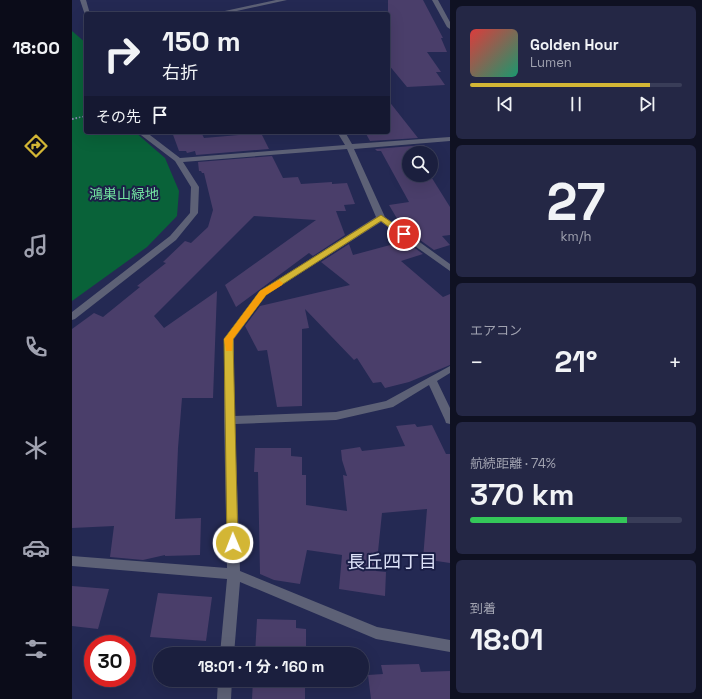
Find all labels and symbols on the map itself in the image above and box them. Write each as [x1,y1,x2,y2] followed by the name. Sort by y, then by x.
[89,185,159,203] park label: 鴻巣山緑地
[387,217,421,251] pin
[212,522,254,564] position arrow
[347,550,437,573] district label: 長丘四丁目
[84,635,136,687] speed limit sign: 30

